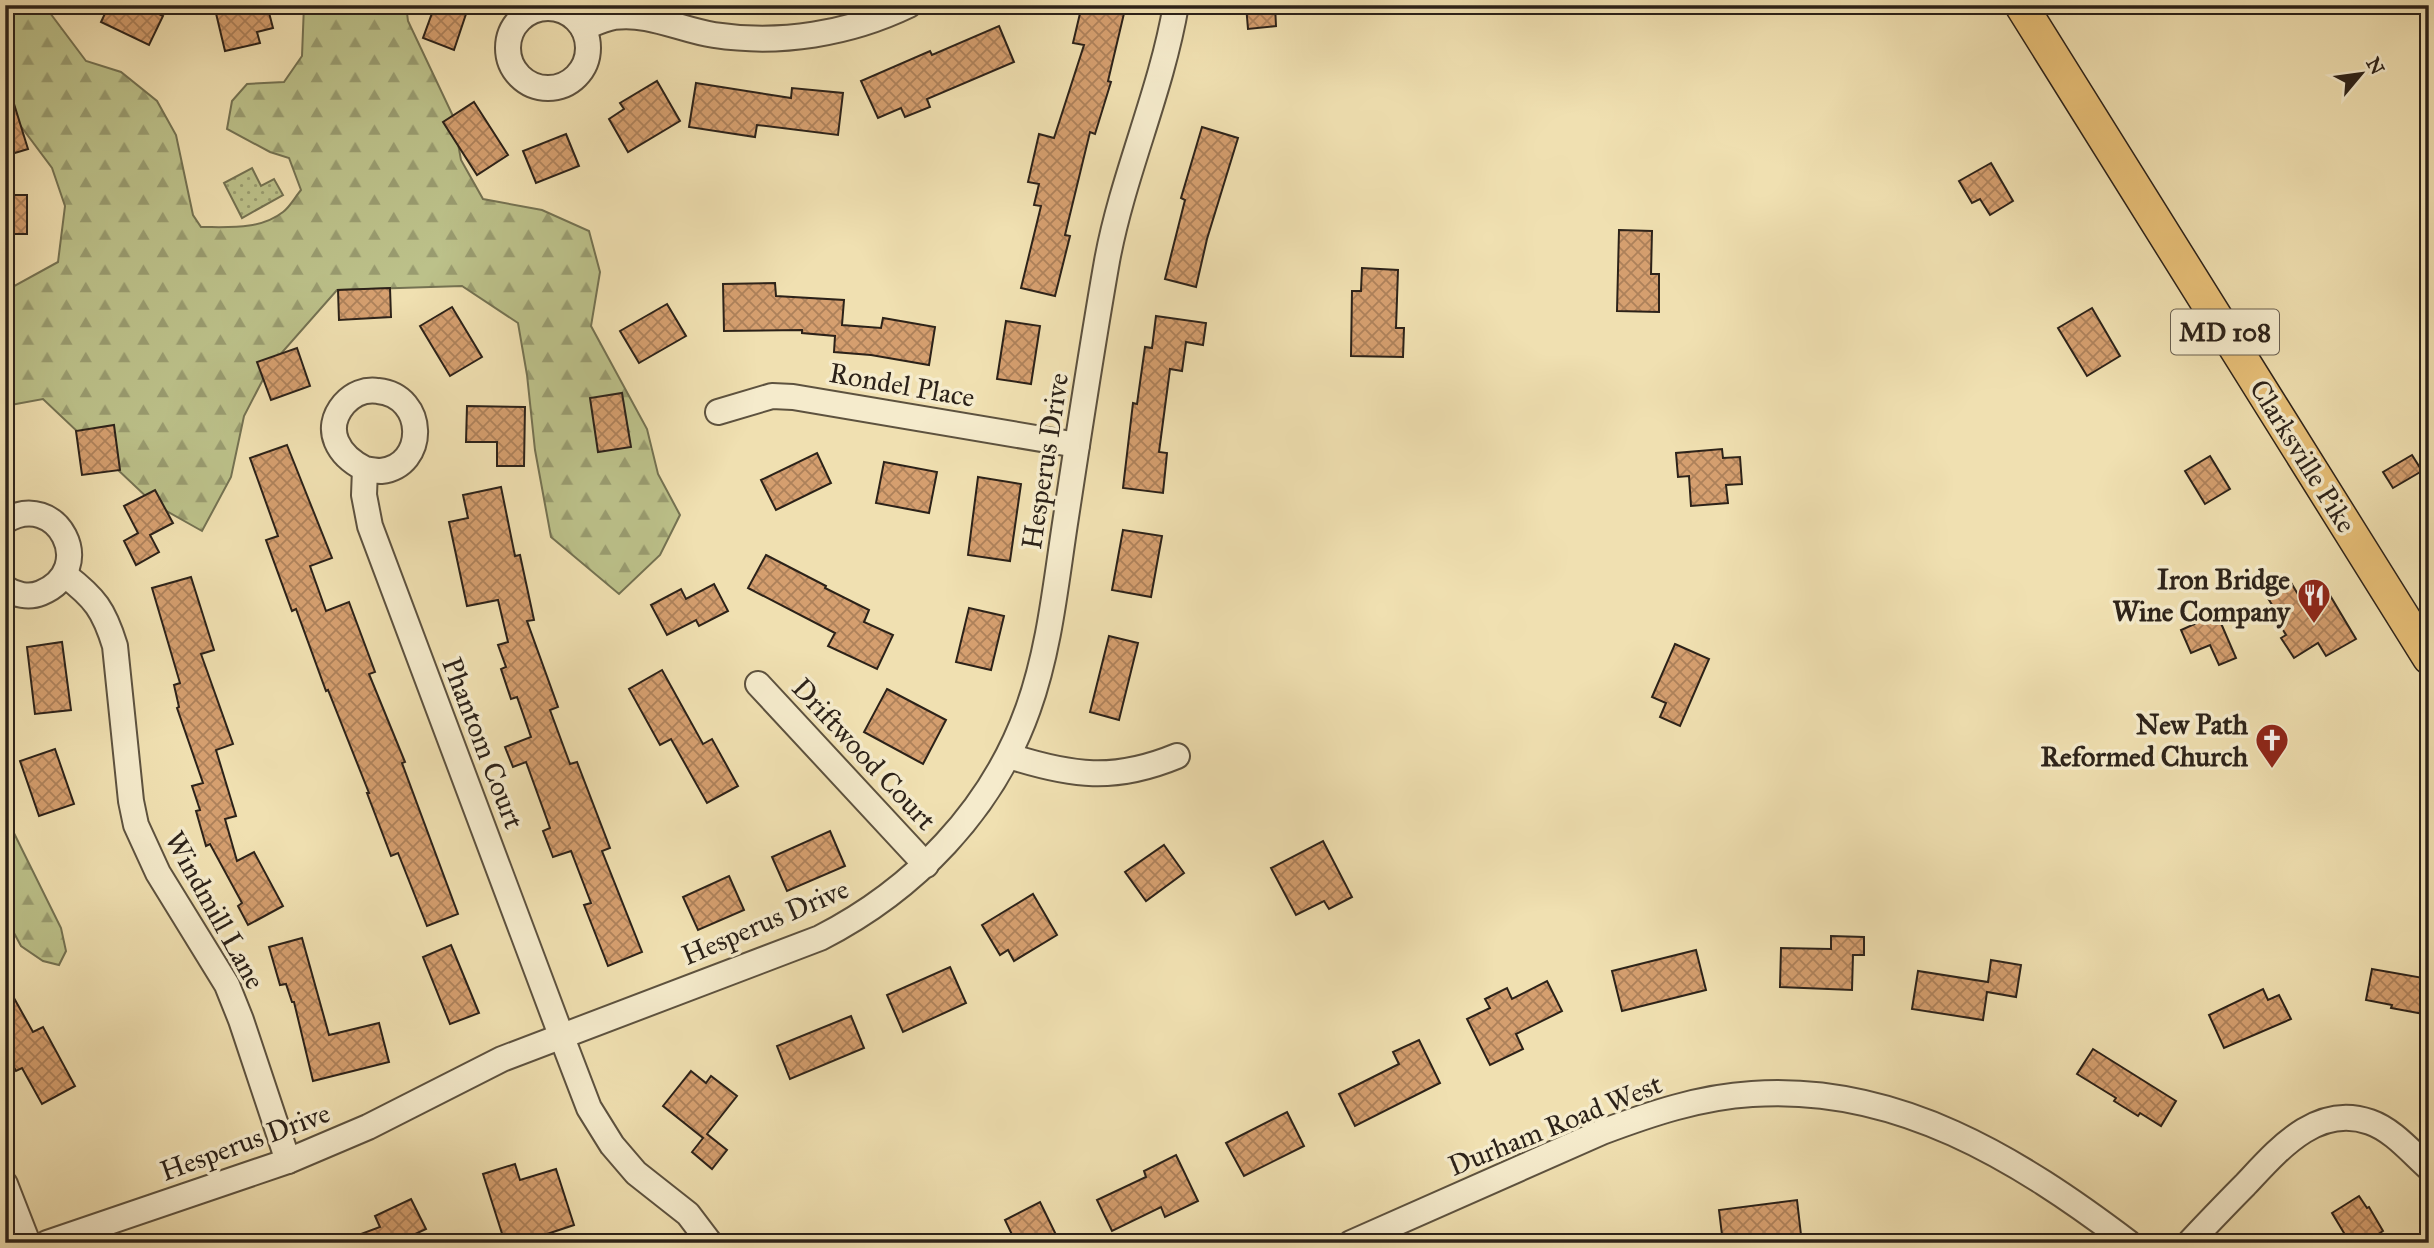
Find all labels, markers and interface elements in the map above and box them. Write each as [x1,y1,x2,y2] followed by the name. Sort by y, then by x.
[2326,38,2396,108] north arrow
[2361,53,2389,79] text: N
[2171,310,2279,354] road number: MD 108
[827,355,977,415] street label: Rondel Place
[1014,370,1076,552] street label: Hesperus Drive
[2242,373,2364,539] street label: Clarksville Pike
[2112,562,2291,629] place label: Iron Bridge Wine Company
[2295,576,2333,625] restaurant icon: Iron Bridge Wine Company
[434,652,532,834] street label: Phantom Court
[785,671,943,837] street label: Driftwood Court
[2041,707,2248,774] place label: New Path Reformed Church
[2253,721,2291,770] church icon: New Path Reformed Church
[157,825,273,995] street label: Windmill Lane
[676,871,854,973] street label: Hesperus Drive
[1443,1066,1667,1184] street label: Durham Road West
[155,1095,335,1189] street label: Hesperus Drive

